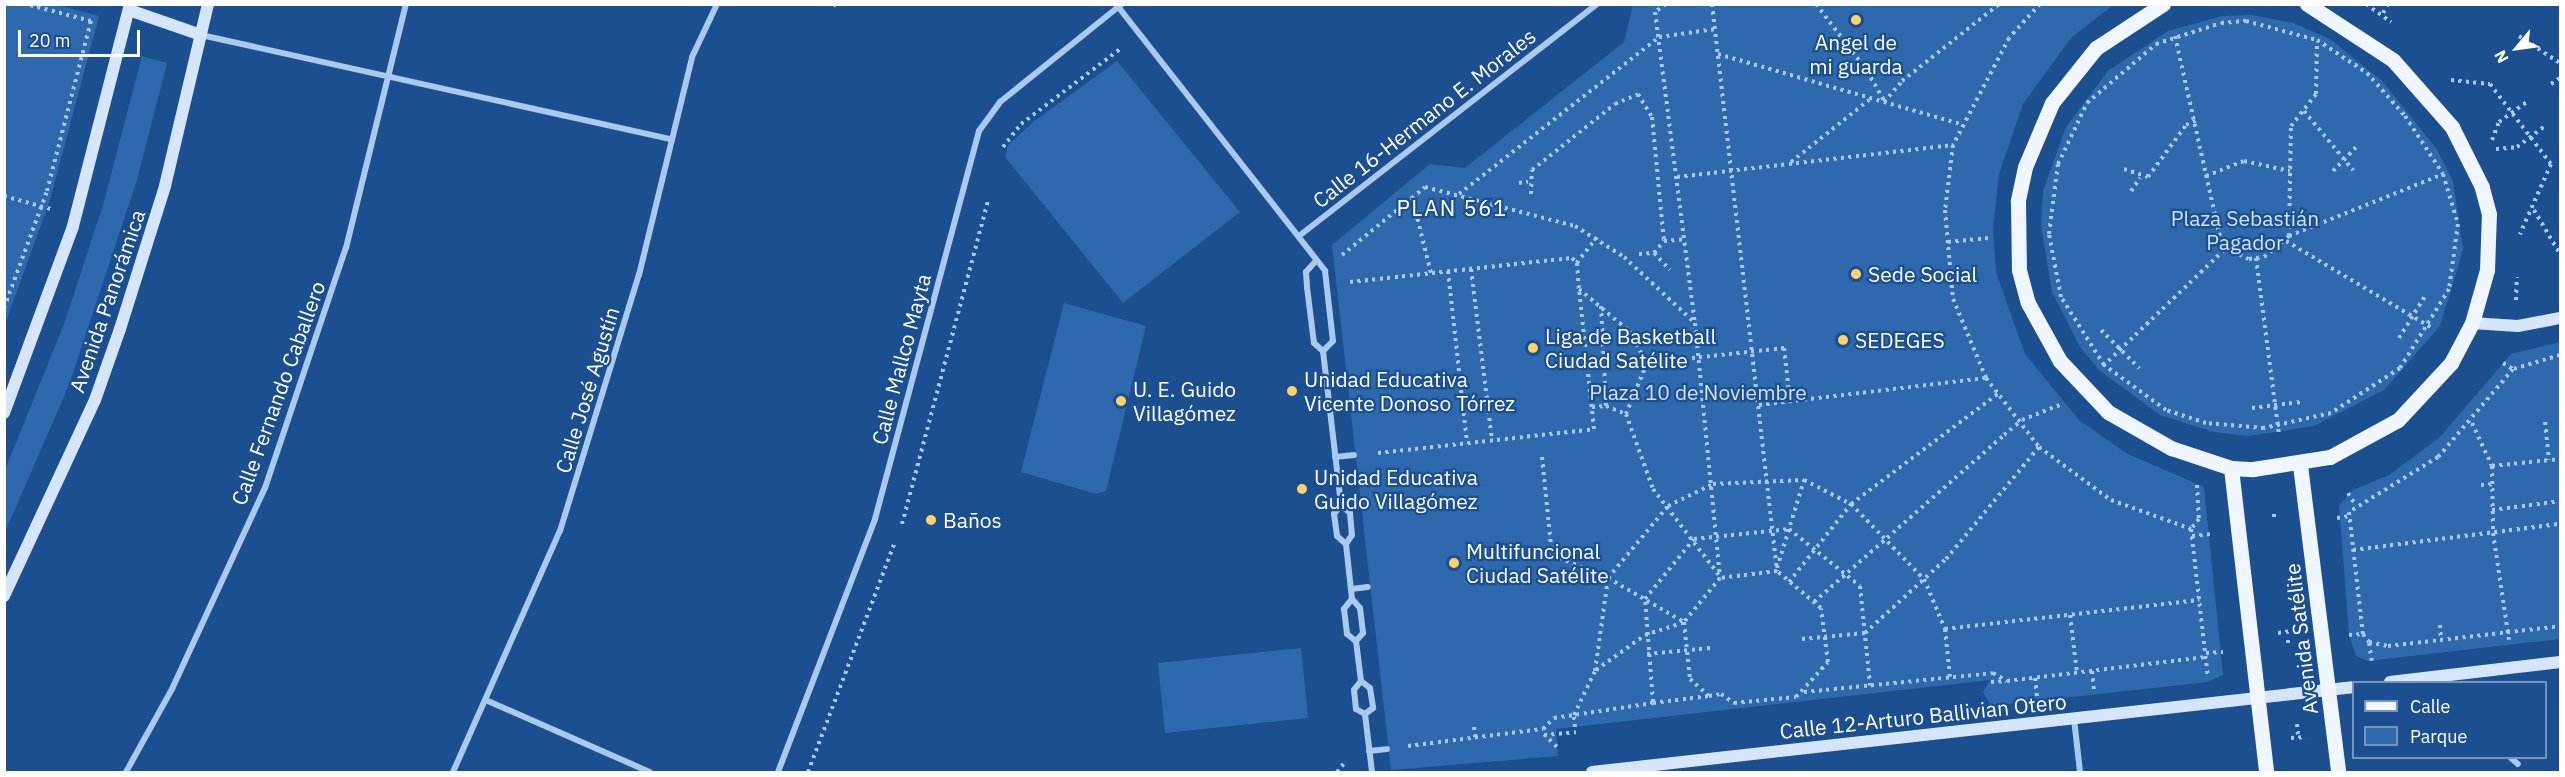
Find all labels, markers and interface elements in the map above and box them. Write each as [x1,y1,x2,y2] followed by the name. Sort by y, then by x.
[1849,13,1863,27] marker: Angel de mi guarda
[21,18,142,56] scale bar
[2487,18,2547,78] north arrow
[1308,23,1540,213] street label: Calle 16-Hermano E. Morales
[29,29,71,52] text: 20 m
[1809,29,1903,79] place label: Angel de mi guarda
[2490,47,2513,67] text: N
[1396,195,1508,221] district label: PLAN 561
[2171,205,2319,255] park label: Plaza Sebastián Pagador
[64,206,150,396] street label: Avenida Panorámica
[1868,261,1977,287] place label: Sede Social
[1849,267,1863,281] marker: Sede Social
[866,271,936,447] street label: Calle Mallco Mayta
[226,278,330,508] street label: Calle Fernando Caballero
[550,304,624,476] street label: Calle José Agustín
[1545,323,1716,373] place label: Liga de Basketball Ciudad Satélite
[1855,327,1945,353] place label: SEDEGES
[1836,333,1850,347] marker: SEDEGES
[1526,341,1540,355] marker: Liga de Basketball Ciudad Satélite
[1304,366,1515,416] place label: Unidad Educativa Vicente Donoso Tórrez
[1133,376,1236,426] place label: U. E. Guido Villagómez
[1589,379,1807,405] park label: Plaza 10 de Noviembre
[1285,384,1299,398] marker: Unidad Educativa Vicente Donoso Tórrez
[1114,394,1128,408] marker: U. E. Guido Villagómez
[1314,464,1478,514] place label: Unidad Educativa Guido Villagómez
[1295,482,1309,496] marker: Unidad Educativa Guido Villagómez
[943,507,1002,533] place label: Baños
[924,513,938,527] marker: Baños
[1466,538,1609,588] place label: Multifuncional Ciudad Satélite
[1447,556,1461,570] marker: Multifuncional Ciudad Satélite
[2279,562,2323,716] street label: Avenida Satélite
[2352,681,2547,759] legend
[1778,688,2068,744] street label: Calle 12-Arturo Ballivian Otero
[2410,695,2450,718] text: Calle
[2410,725,2467,748] text: Parque

